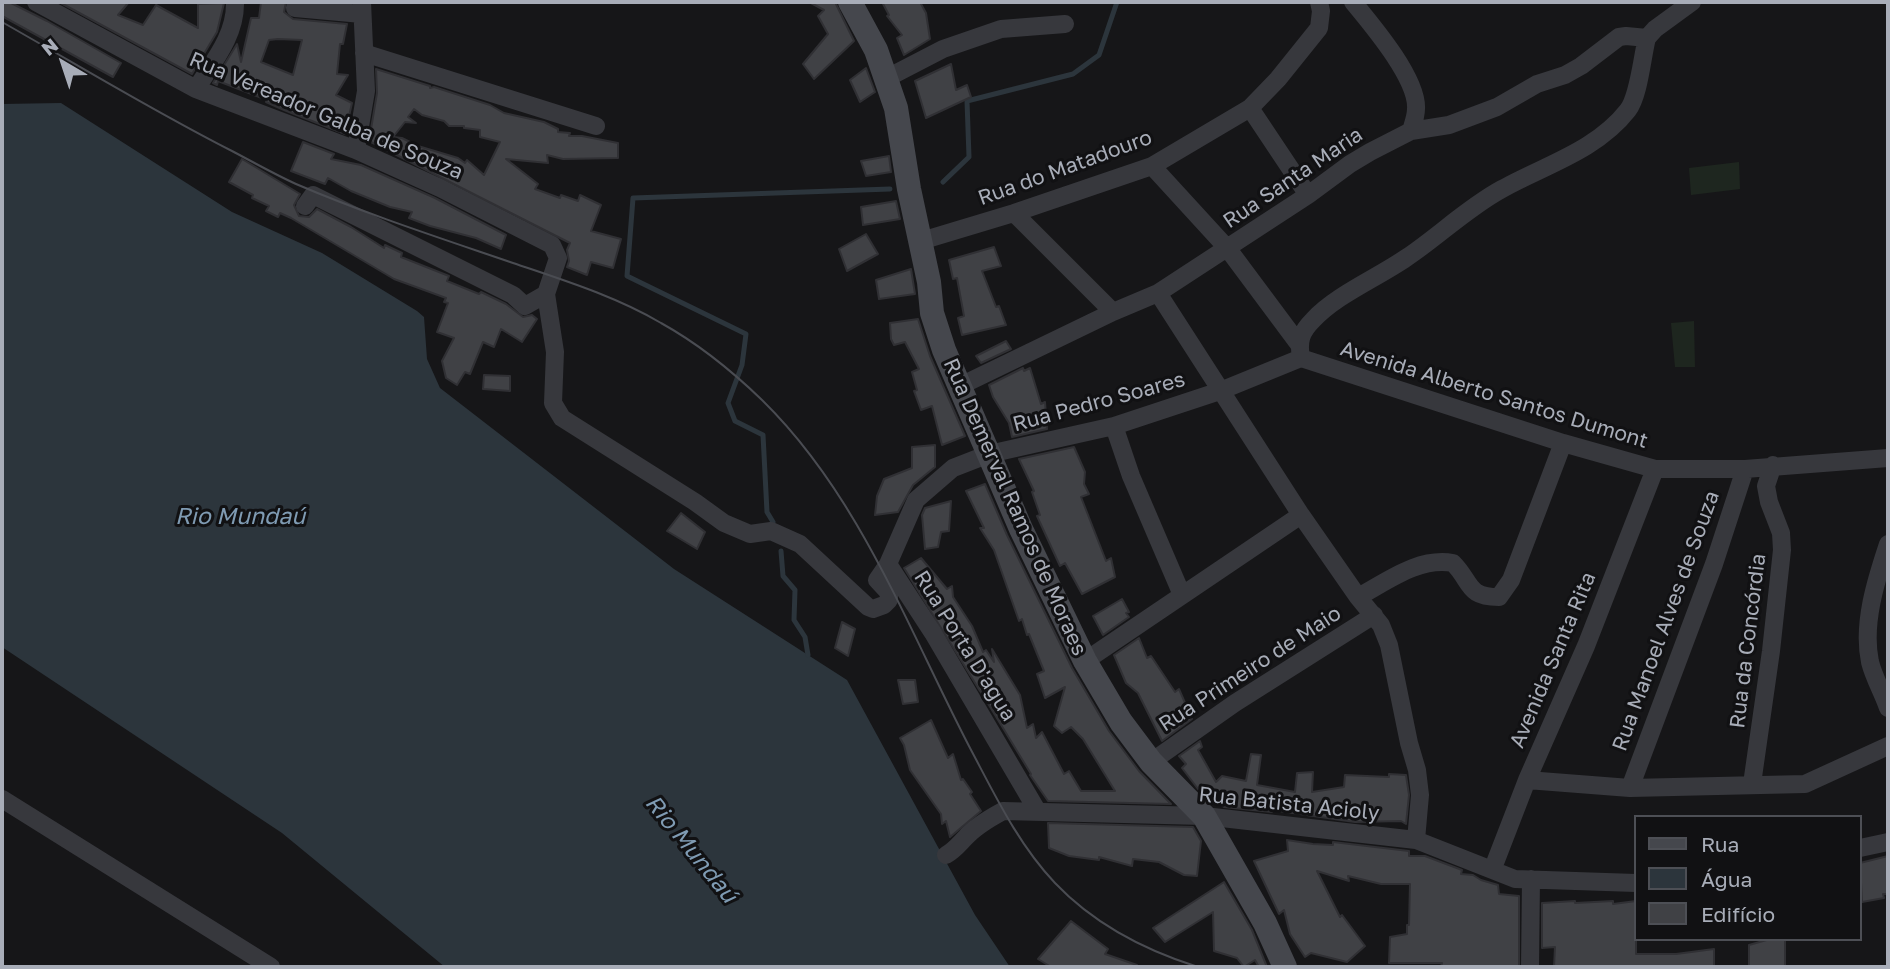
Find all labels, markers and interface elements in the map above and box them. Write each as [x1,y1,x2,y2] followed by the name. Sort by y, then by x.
[28,28,98,98] north arrow
[37,33,62,60] text: N
[185,47,467,185] street label: Rua Vereador Galba de Souza
[1218,122,1368,234] street label: Rua Santa Maria
[975,125,1155,211] street label: Rua do Matadouro
[1337,336,1651,454] street label: Avenida Alberto Santos Dumont
[938,354,1092,660] street label: Rua Demerval Ramos de Moraes
[1010,367,1188,437] street label: Rua Pedro Soares
[1607,488,1725,754] street label: Rua Manoel Alves de Souza
[175,503,305,531] water label: Rio Mundaú
[1725,552,1771,730] street label: Rua da Concórdia
[909,566,1021,726] street label: Rua Porta D'agua
[1505,568,1601,752] street label: Avenida Santa Rita
[1154,601,1346,737] street label: Rua Primeiro de Maio
[1197,782,1381,826] street label: Rua Batista Acioly
[639,790,743,908] water label: Rio Mundaú
[1634,815,1862,941] legend
[1701,831,1739,857] text: Rua
[1701,866,1752,892] text: Água
[1701,901,1775,927] text: Edifício

